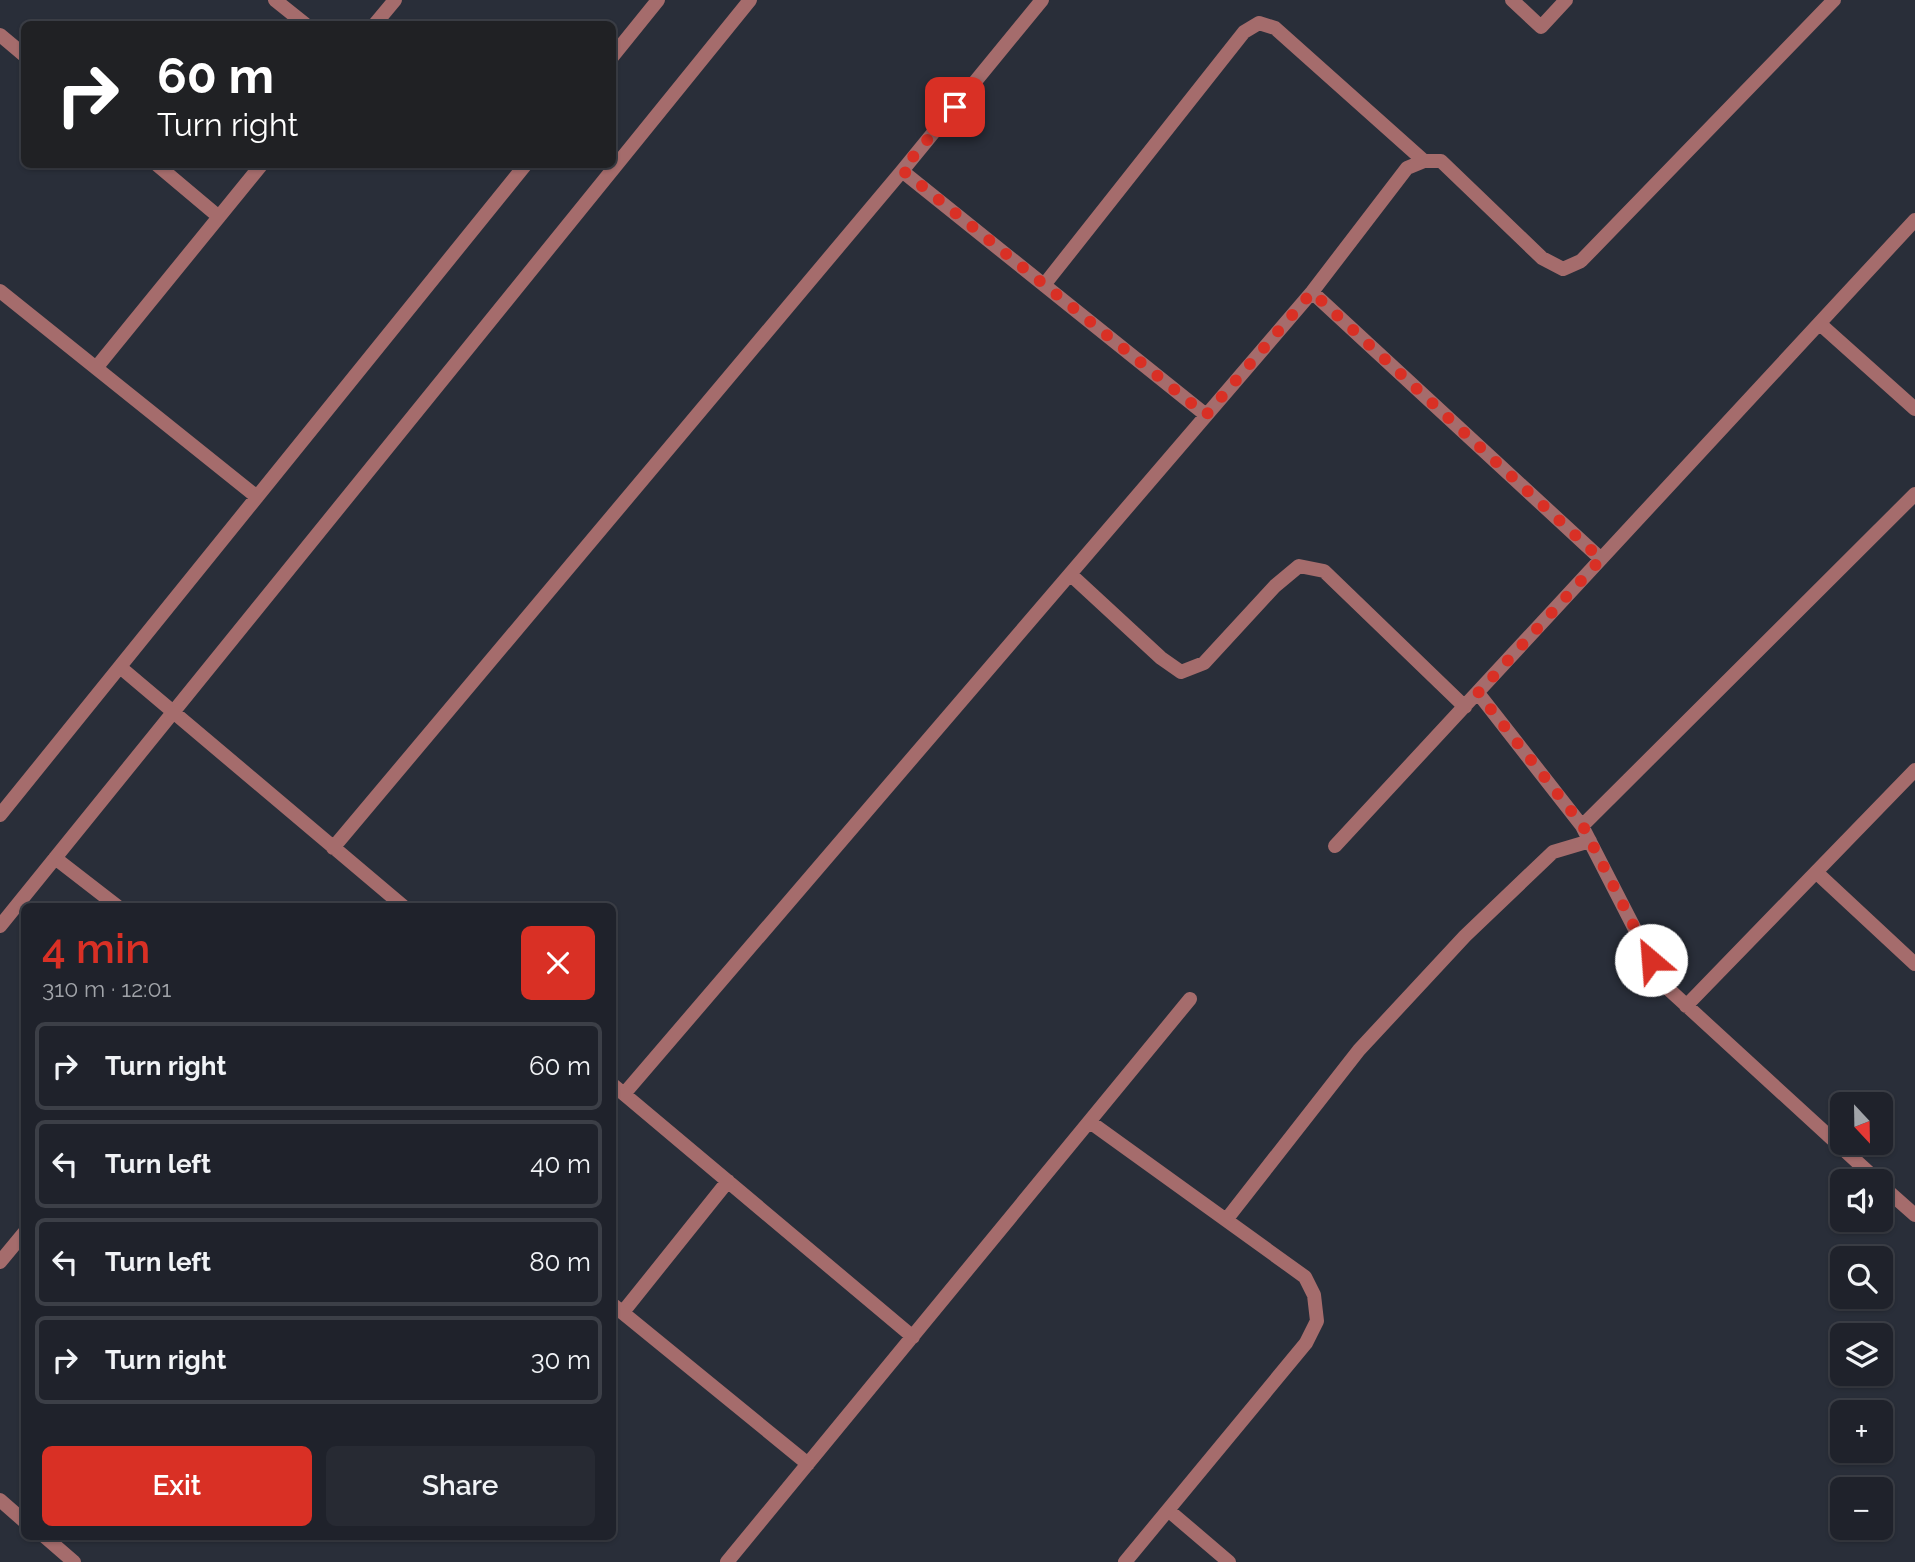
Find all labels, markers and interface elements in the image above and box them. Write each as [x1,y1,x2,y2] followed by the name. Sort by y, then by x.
[157,47,274,104] text: 60 m
[42,49,133,140] icon: right
[925,77,985,137] pin
[936,88,974,126] icon: arrive
[157,106,298,143] text: Turn right
[1614,923,1688,997] position arrow
[42,924,150,973] text: 4 min
[521,926,595,1000] button: close
[42,975,171,1002] text: 310 m · 12:01
[46,1047,84,1085] icon: right
[105,1051,226,1081] text: Turn right
[529,1051,591,1081] text: 60 m
[1830,1092,1894,1155] north arrow
[1830,1092,1893,1540] map controls
[46,1145,84,1183] icon: left
[105,1149,211,1179] text: Turn left
[530,1149,591,1179] text: 40 m
[1830,1169,1893,1232] button: sound
[46,1243,84,1281] icon: left
[1830,1246,1893,1309] button: search
[105,1247,211,1277] text: Turn left
[529,1247,591,1277] text: 80 m
[1830,1323,1893,1386] button: layers
[46,1341,84,1379] icon: right
[105,1345,226,1375] text: Turn right
[531,1345,591,1375] text: 30 m
[1830,1400,1893,1463] button: +
[42,1446,312,1526] button: Exit
[326,1446,595,1526] button: Share
[1830,1477,1893,1540] button: −

